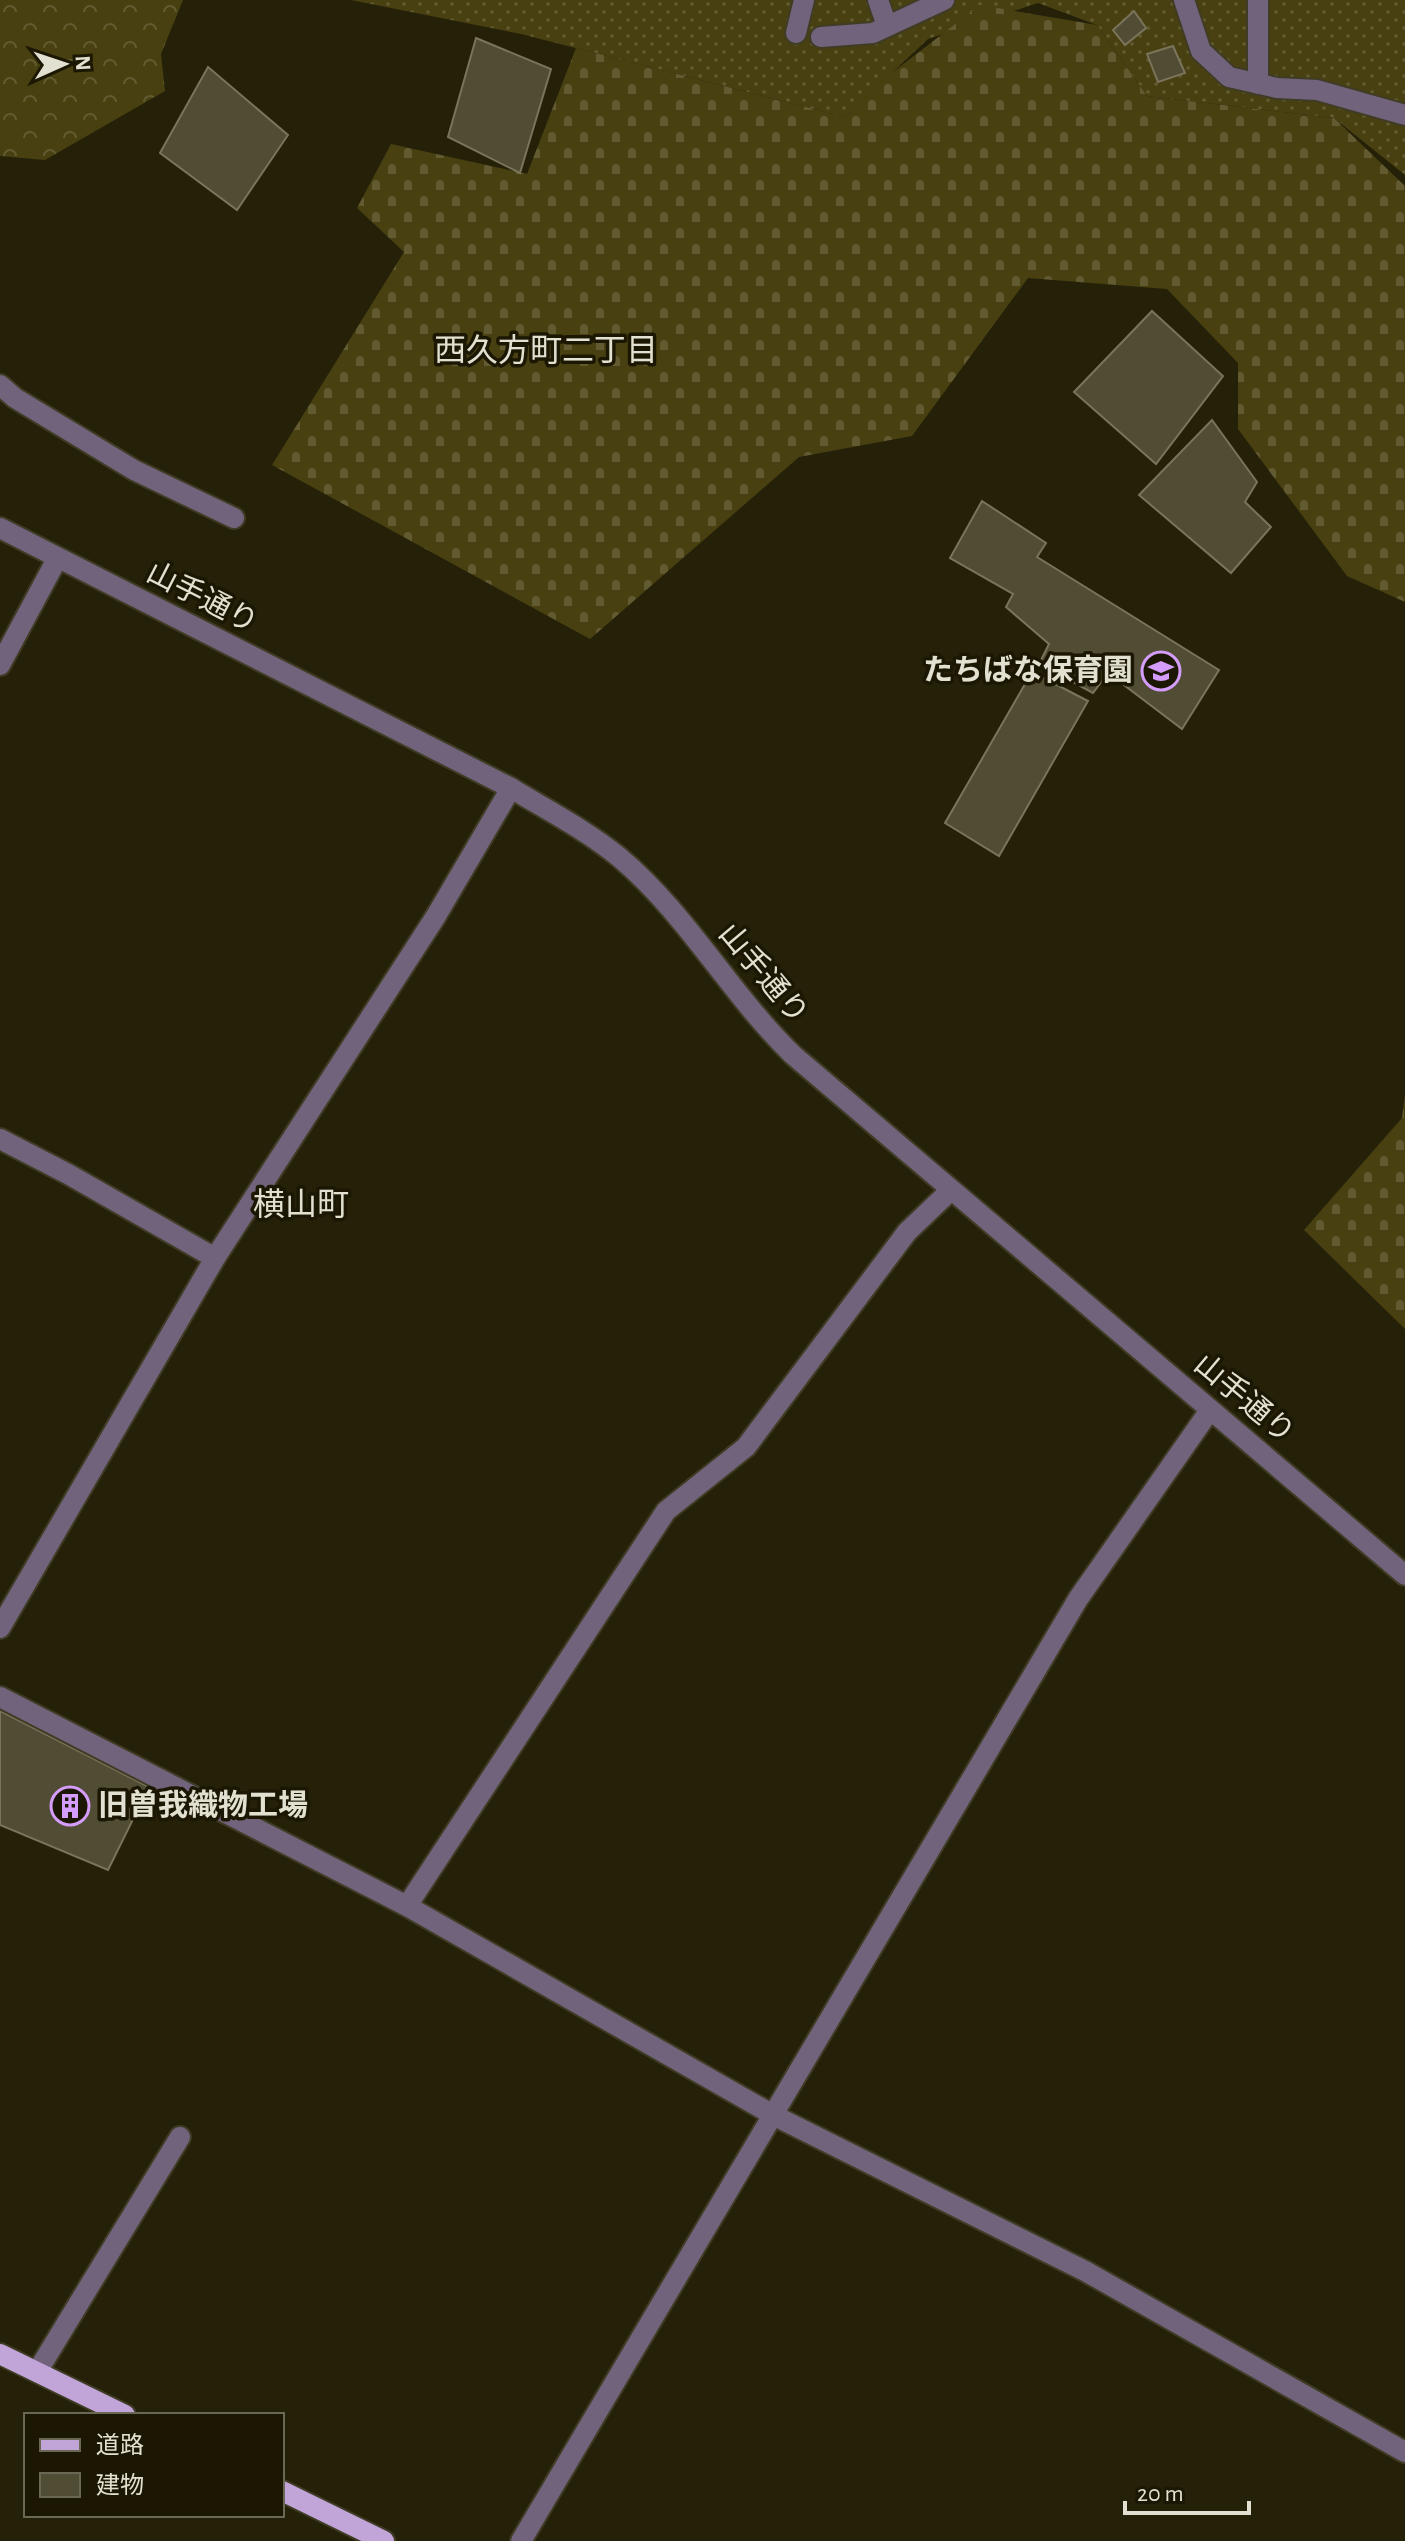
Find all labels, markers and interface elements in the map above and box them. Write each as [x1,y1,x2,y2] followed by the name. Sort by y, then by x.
[24,24,104,104] north arrow
[72,55,94,71] text: N
[434,334,658,367] district label: 西久方町二丁目
[142,556,263,639] street label: 山手通り
[1140,650,1182,692] school or university icon: たちばな保育園
[923,654,1133,686] place label: たちばな保育園
[713,917,815,1030] street label: 山手通り
[253,1188,349,1221] district label: 横山町
[1188,1347,1301,1449] street label: 山手通り
[49,1785,91,1827] building icon: 旧曽我織物工場
[98,1789,308,1821] place label: 旧曽我織物工場
[24,2413,284,2517] legend
[96,2432,144,2458] text: 道路
[1125,2465,1249,2515] scale bar
[96,2473,144,2498] text: 建物
[1137,2482,1184,2506] text: 20 m

